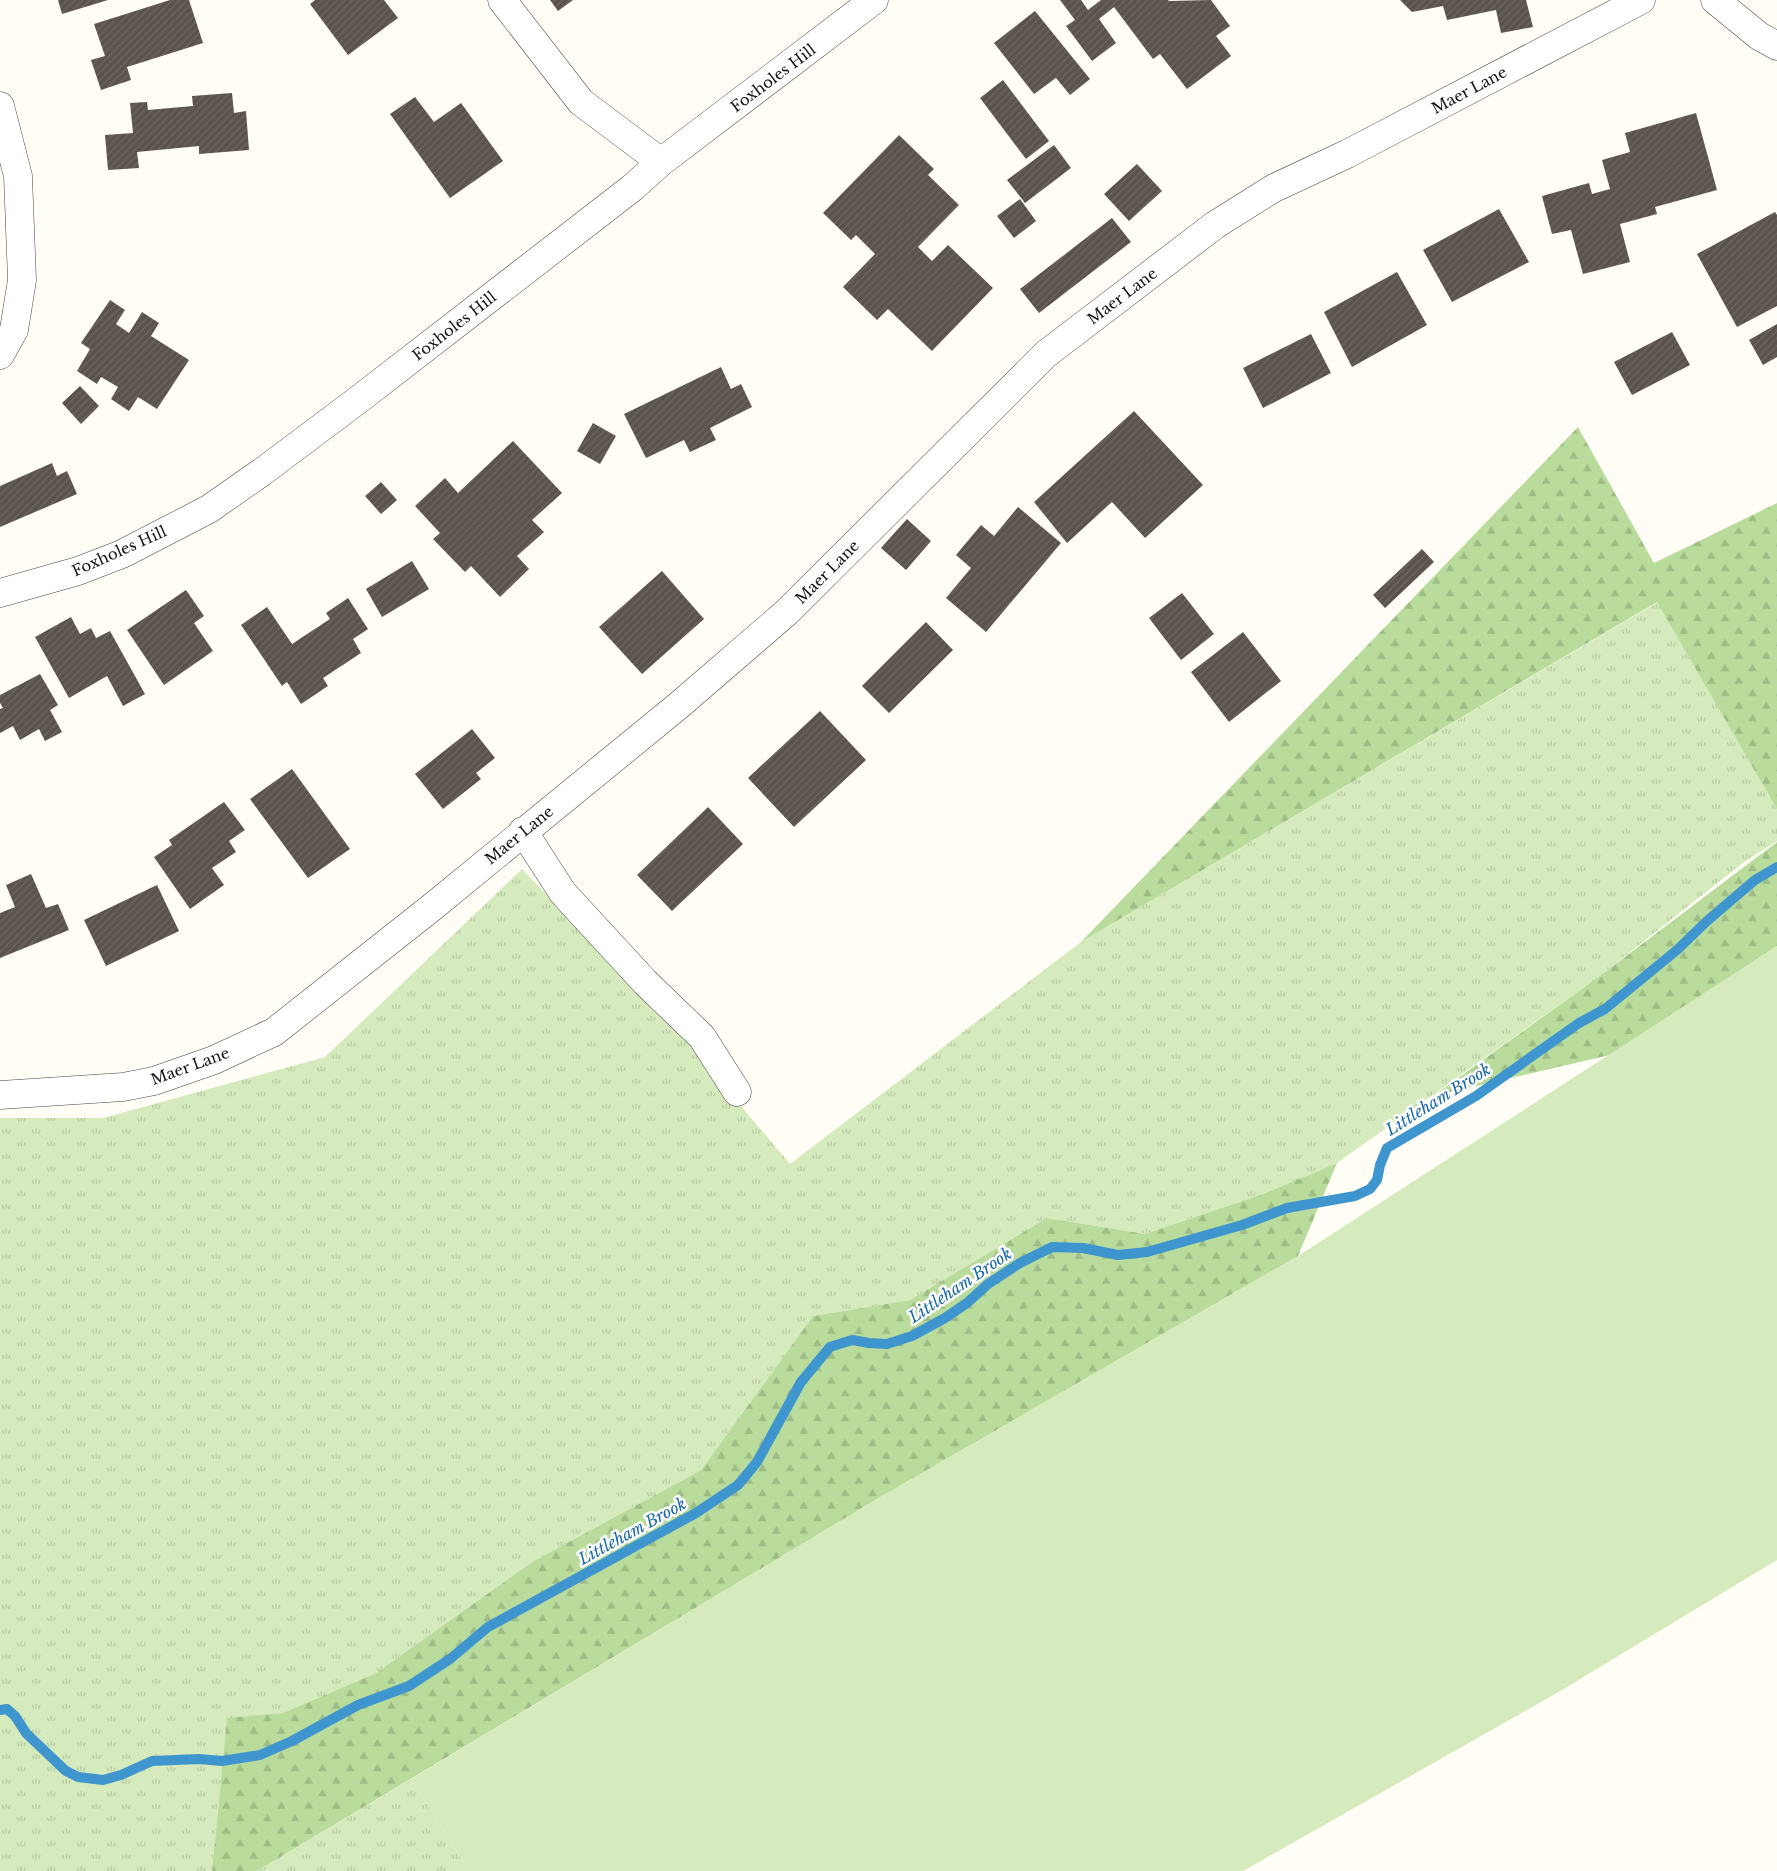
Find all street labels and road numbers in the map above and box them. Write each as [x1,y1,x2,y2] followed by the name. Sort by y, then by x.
[727,40,819,116] street label: Foxholes Hill
[1428,62,1510,118] street label: Maer Lane
[1083,264,1161,328] street label: Maer Lane
[408,287,500,365] street label: Foxholes Hill
[69,522,169,580] street label: Foxholes Hill
[791,536,863,608] street label: Maer Lane
[481,802,557,868] street label: Maer Lane
[148,1043,232,1089] street label: Maer Lane

